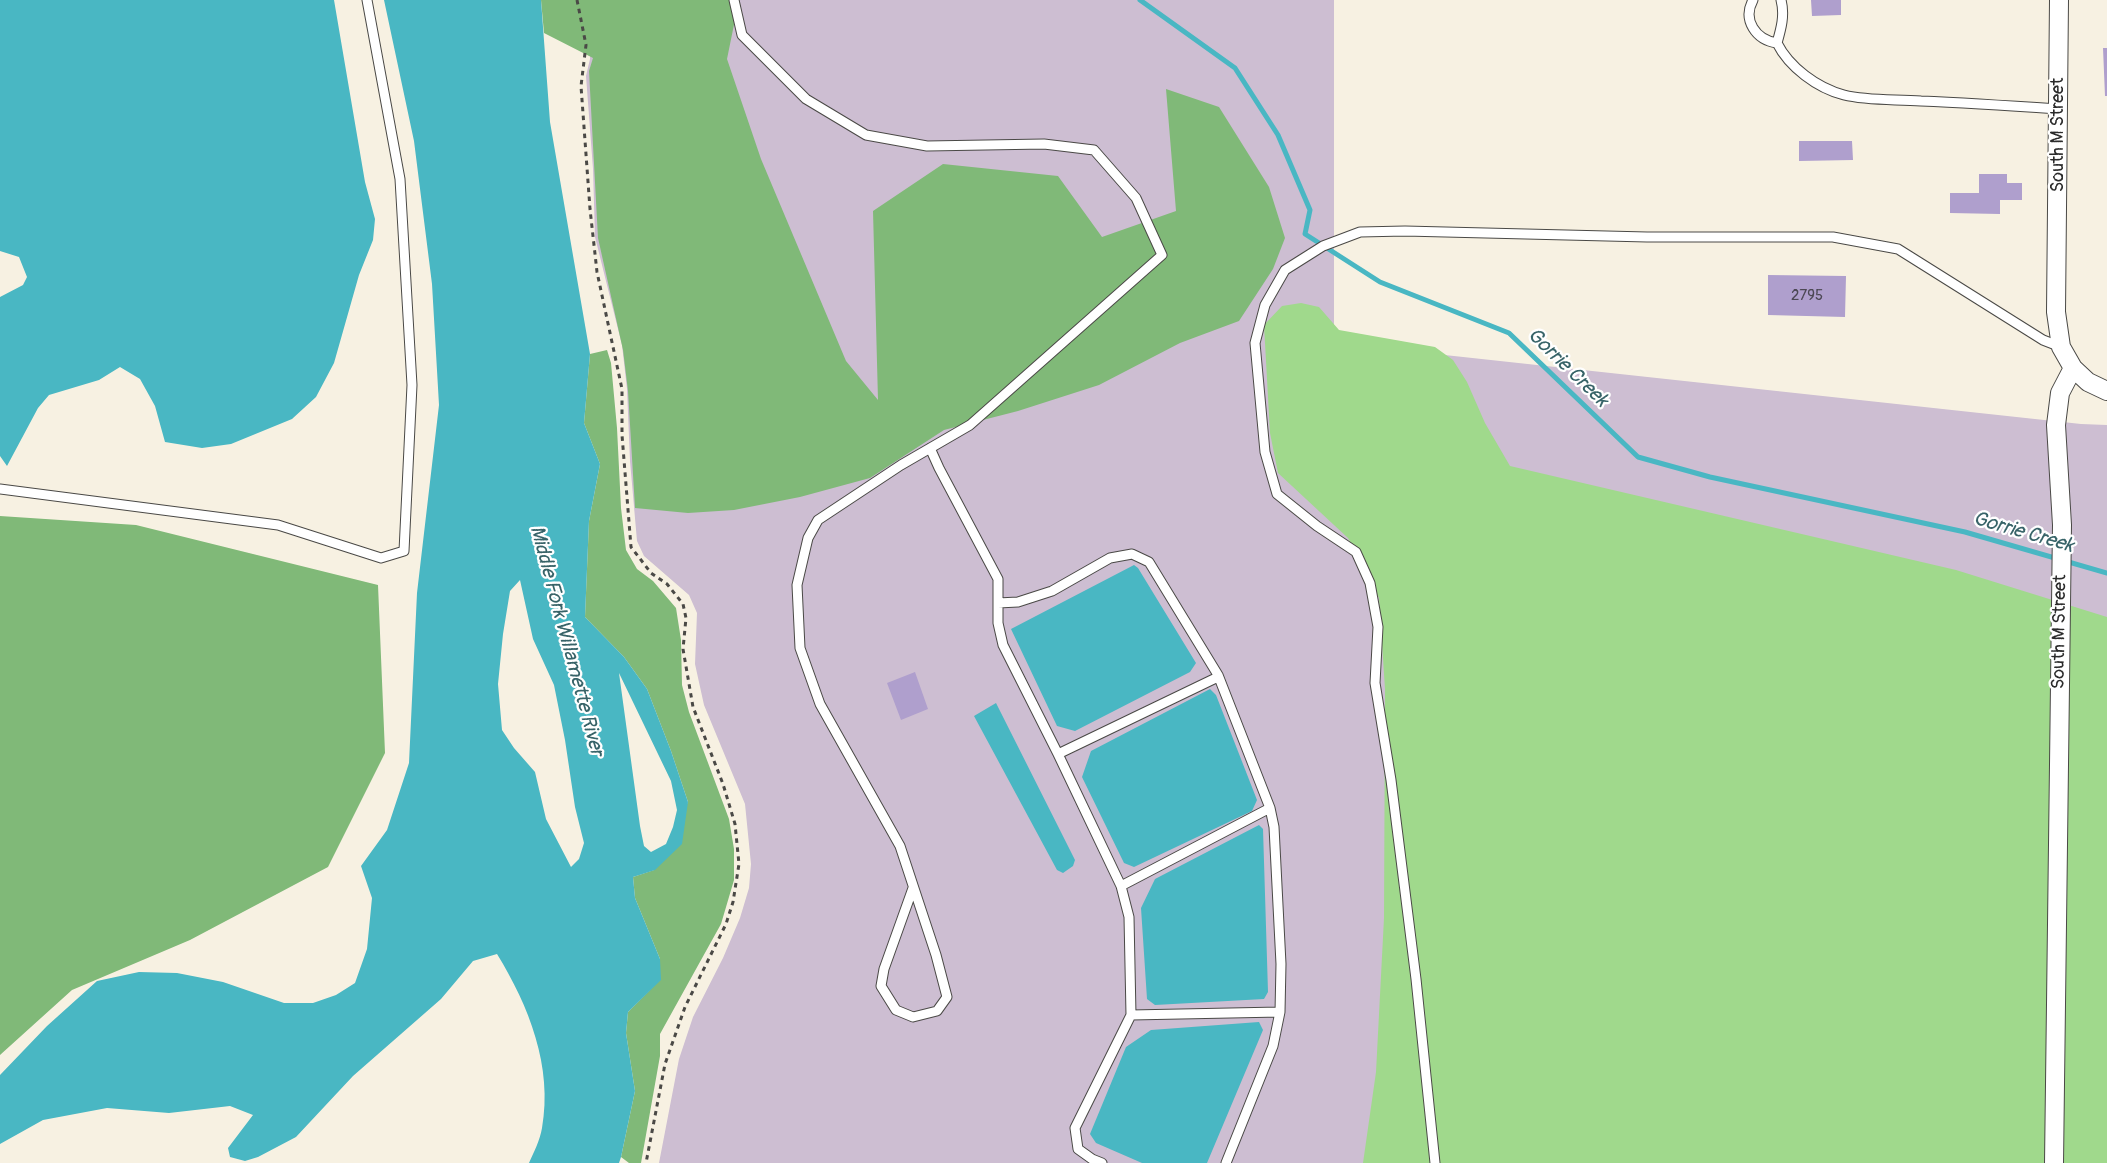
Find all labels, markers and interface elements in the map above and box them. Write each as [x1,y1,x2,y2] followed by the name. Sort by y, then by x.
[2047,78,2069,192] street label: South M Street
[1791,287,1823,305] house number: 2795
[1522,324,1612,412] water label: Gorrie Creek
[1970,507,2076,559] water label: Gorrie Creek
[524,523,608,759] water label: Middle Fork Willamette River
[2048,575,2072,689] street label: South M Street

